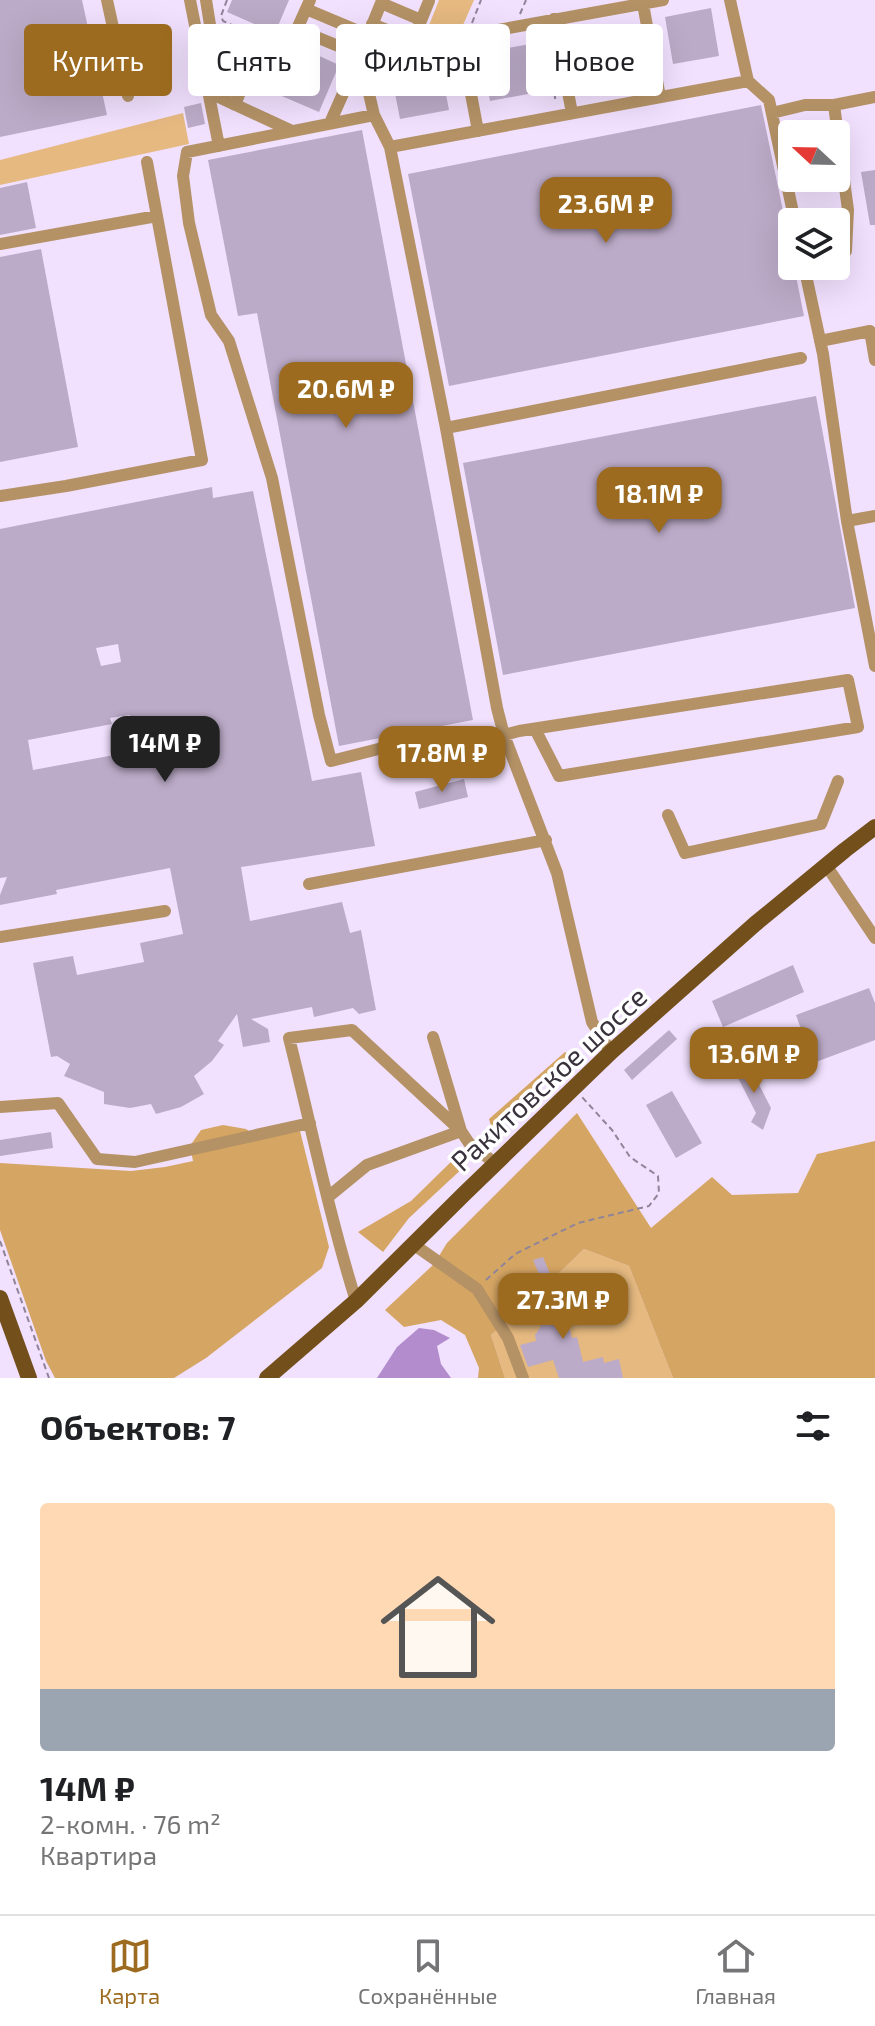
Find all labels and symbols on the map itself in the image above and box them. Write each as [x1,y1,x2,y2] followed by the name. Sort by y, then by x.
[778,120,850,192] north arrow
[532,177,680,245] pin: 23.6M ₽
[272,362,420,430] pin: 20.6M ₽
[585,467,733,535] pin: 18.1M ₽
[109,716,221,784] pin: 14M ₽
[368,726,516,794] pin: 17.8M ₽
[443,979,653,1178] street label: Ракитовское шоссе
[680,1027,828,1095] pin: 13.6M ₽
[489,1273,637,1341] pin: 27.3M ₽

